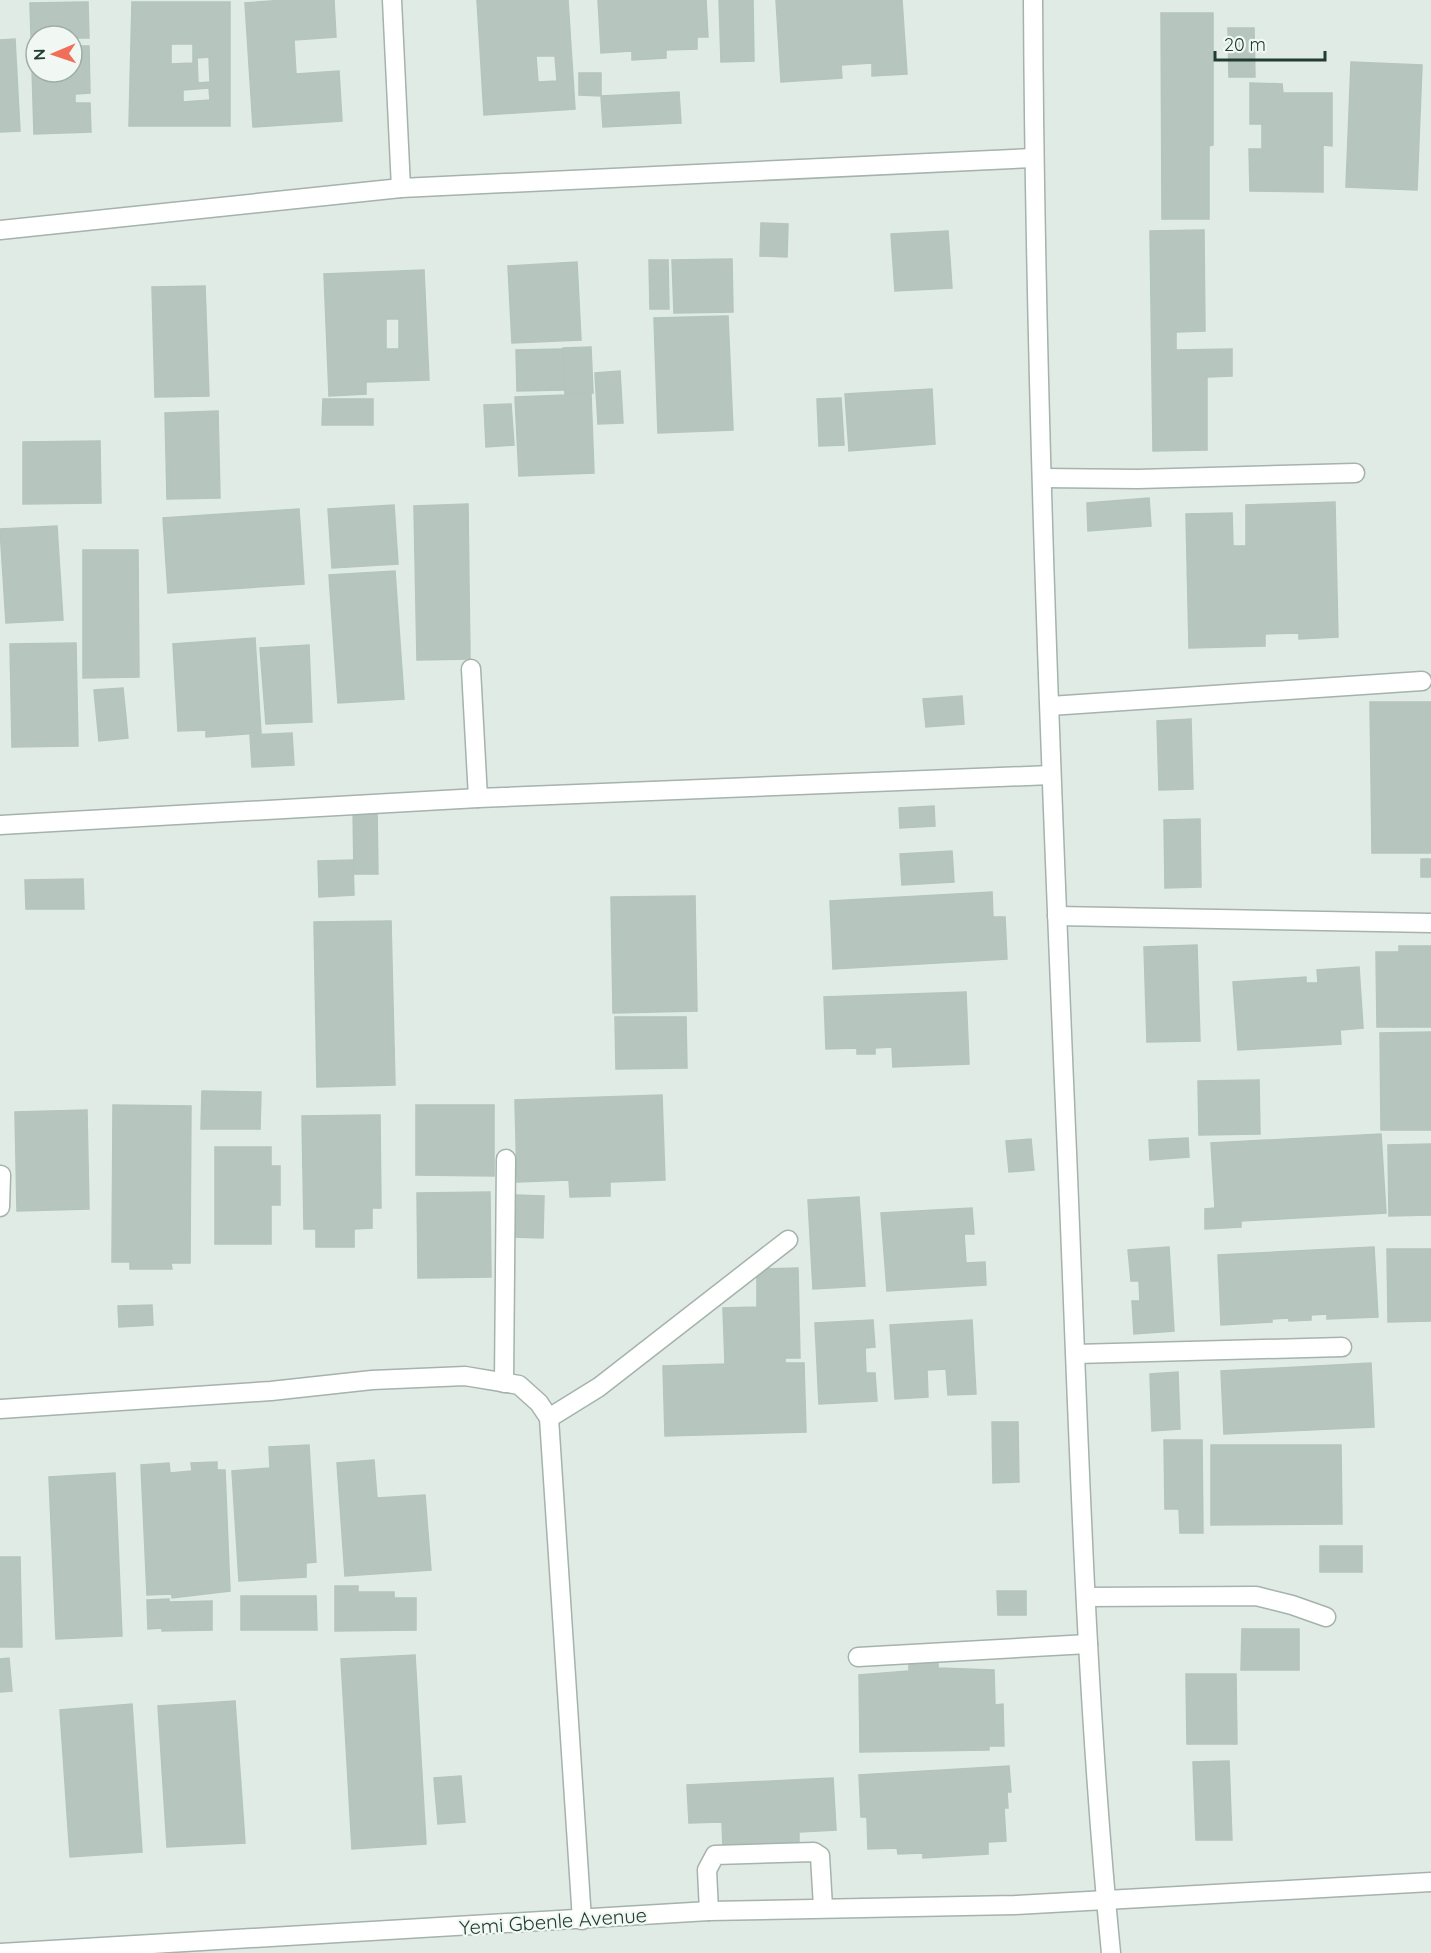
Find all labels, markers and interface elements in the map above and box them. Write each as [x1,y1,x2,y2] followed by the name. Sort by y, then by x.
[24,24,84,84] north arrow
[1215,24,1324,62] scale bar
[1224,33,1266,56] text: 20 m
[29,48,49,61] text: N
[458,1902,648,1940] street label: Yemi Gbenle Avenue

